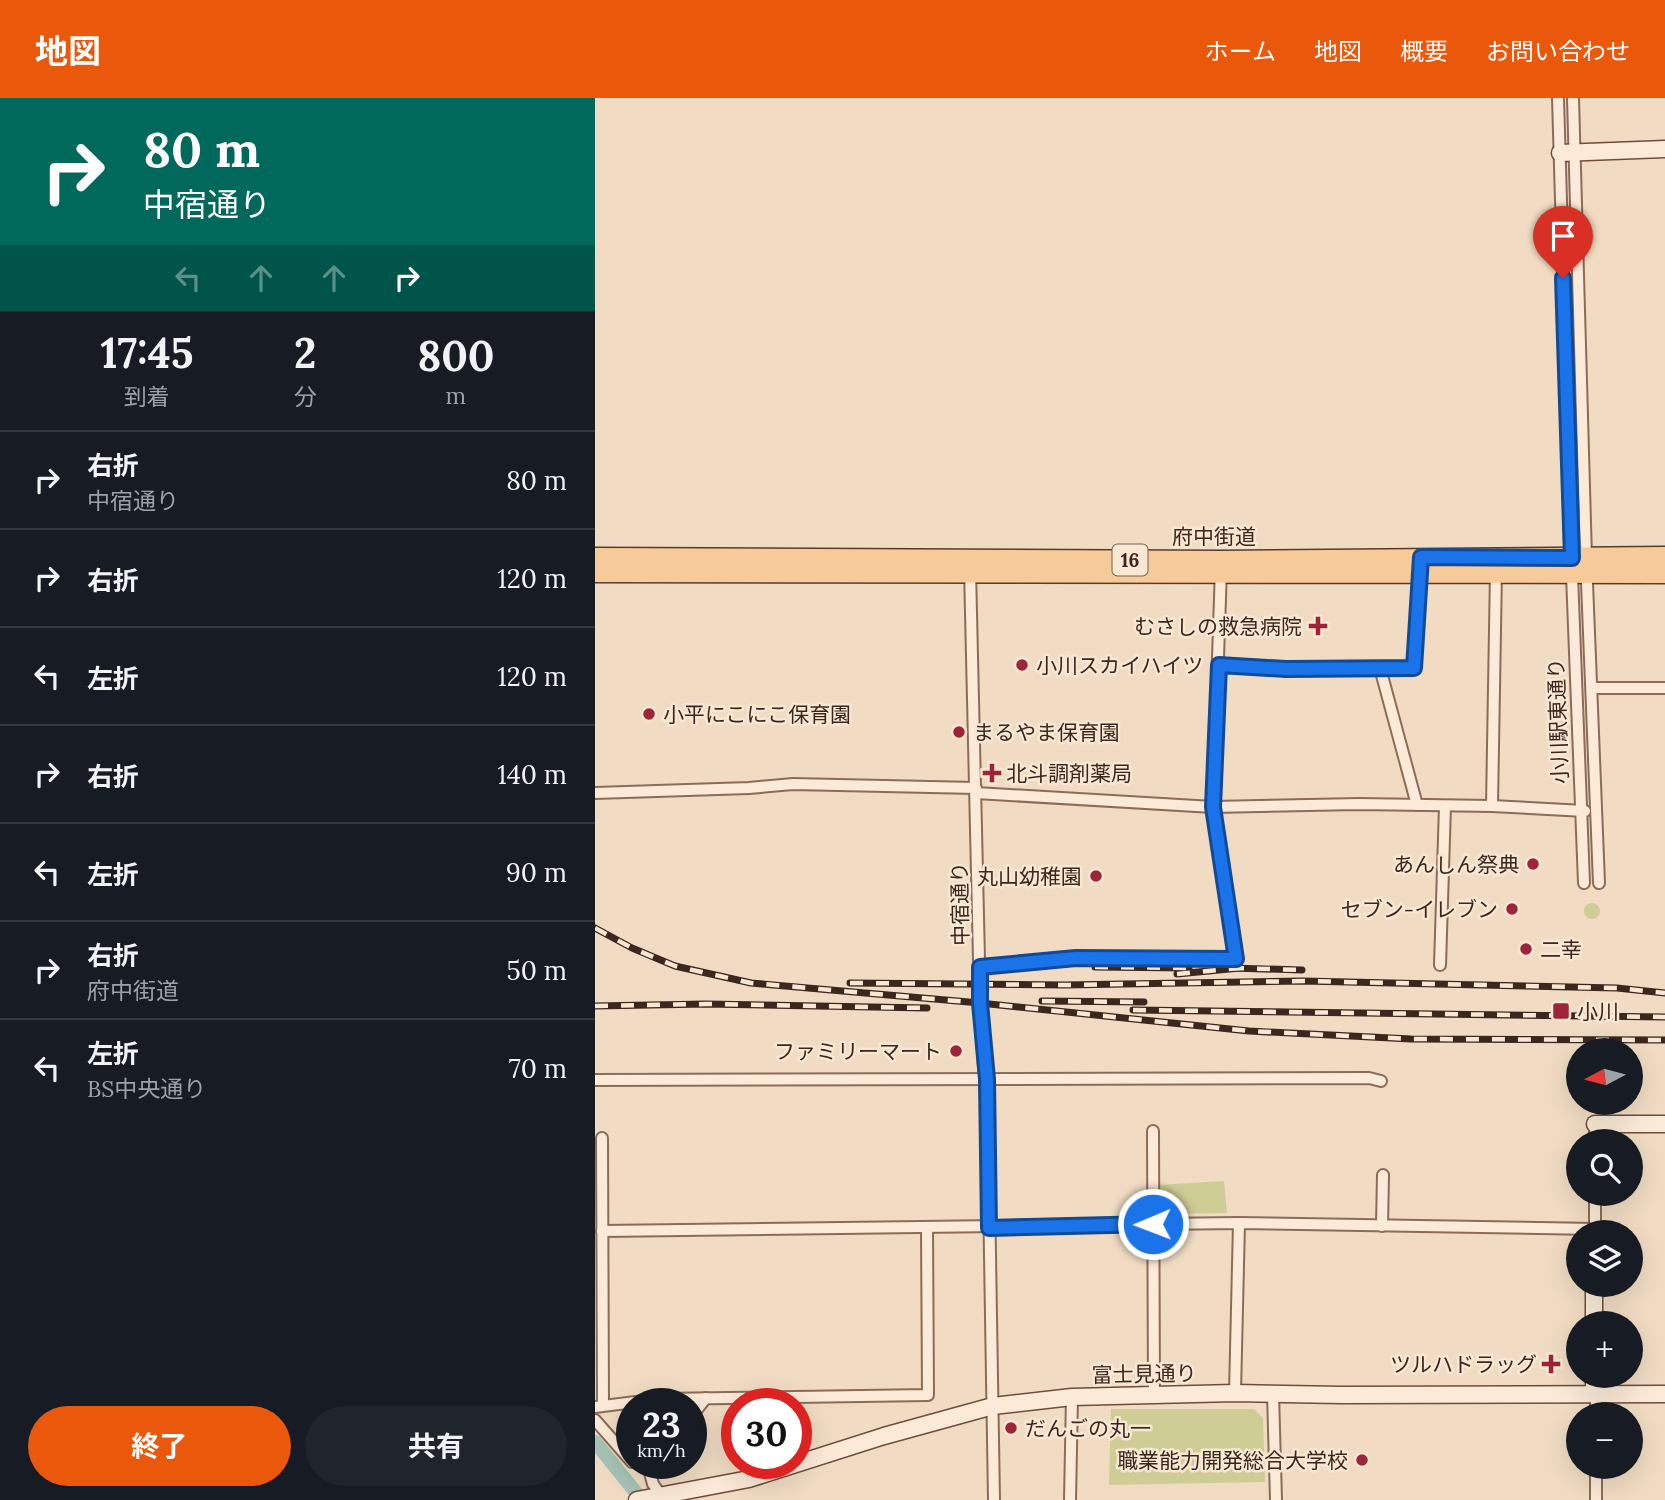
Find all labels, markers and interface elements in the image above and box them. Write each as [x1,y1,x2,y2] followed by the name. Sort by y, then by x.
[35,30,101,72] text: 地図
[1205,36,1276,67] text: ホーム
[1314,36,1362,67] text: 地図
[1400,36,1448,67] text: 概要
[1486,36,1630,67] text: お問い合わせ
[143,118,260,180] text: 80 m
[28,126,119,217] icon: right
[143,184,271,225] text: 中宿通り
[1533,206,1593,278] pin
[1544,217,1582,255] icon: arrive
[169,259,207,297] icon: left
[242,259,280,297] icon: ahead
[315,259,353,297] icon: ahead
[388,259,426,297] icon: right
[100,326,193,380] text: 17:45
[294,326,316,380] text: 2
[417,329,495,383] text: 800
[446,381,466,410] text: m
[124,382,170,411] text: 到着
[294,382,317,411] text: 分
[87,449,139,482] text: 右折
[28,461,66,499] icon: right
[506,464,567,497] text: 80 m
[87,486,179,515] text: 中宿通り
[1172,523,1256,550] street label: 府中街道
[1113,544,1147,575] road number: 16
[28,559,66,597] icon: right
[497,562,567,595] text: 120 m
[87,564,139,597] text: 右折
[1134,613,1302,640] place label: むさしの救急病院
[1308,616,1328,636] marker: むさしの救急病院
[1036,652,1203,679] place label: 小川スカイハイツ
[28,657,66,695] icon: left
[1014,657,1030,673] marker: 小川スカイハイツ
[1542,658,1574,784] street label: 小川駅東通り
[497,660,567,693] text: 120 m
[87,662,139,695] text: 左折
[663,701,851,728] place label: 小平にこにこ保育園
[641,706,657,722] marker: 小平にこにこ保育園
[973,719,1120,746] place label: まるやま保育園
[951,724,967,740] marker: まるやま保育園
[28,755,66,793] icon: right
[497,758,567,791] text: 140 m
[87,760,139,793] text: 右折
[1006,760,1132,787] place label: 北斗調剤薬局
[984,765,1000,781] marker: 北斗調剤薬局
[1393,851,1519,878] place label: あんしん祭典
[28,853,66,891] icon: left
[506,856,567,889] text: 90 m
[1525,856,1541,872] marker: あんしん祭典
[87,858,139,891] text: 左折
[946,862,974,946] street label: 中宿通り
[977,863,1082,890] place label: 丸山幼稚園
[1088,868,1104,884] marker: 丸山幼稚園
[1341,896,1498,923] place label: セブン-イレブン
[1504,901,1520,917] marker: セブン-イレブン
[1540,936,1582,963] place label: 二幸
[87,939,139,972] text: 右折
[1518,941,1534,957] marker: 二幸
[28,951,66,989] icon: right
[507,954,567,987] text: 50 m
[87,976,179,1005] text: 府中街道
[1577,998,1619,1025] place label: 小川
[1551,1001,1571,1021] marker: 小川
[87,1037,139,1070] text: 左折
[774,1038,942,1065] place label: ファミリーマート
[1566,1038,1643,1115] north arrow
[1566,1038,1643,1479] map controls
[948,1043,964,1059] marker: ファミリーマート
[28,1049,66,1087] icon: left
[509,1052,567,1085] text: 70 m
[87,1074,206,1103] text: BS中央通り
[1566,1129,1643,1206] button: search
[1116,1187,1190,1261] position arrow
[1566,1220,1643,1297] button: layers
[1566,1311,1643,1388] button: +
[1390,1351,1537,1378] place label: ツルハドラッグ
[1543,1356,1559,1372] marker: ツルハドラッグ
[1091,1360,1197,1388] street label: 富士見通り
[721,1388,812,1479] speed limit sign: 30
[642,1402,681,1447] text: 23
[1566,1402,1643,1479] button: −
[28,1406,291,1486] button: 終了
[305,1406,567,1486] button: 共有
[1025,1415,1151,1442] place label: だんごの丸一
[1003,1420,1019,1436] marker: だんごの丸一
[637,1439,686,1462] text: km/h
[1117,1447,1348,1474] place label: 職業能力開発総合大学校
[1354,1452,1370,1468] marker: 職業能力開発総合大学校

